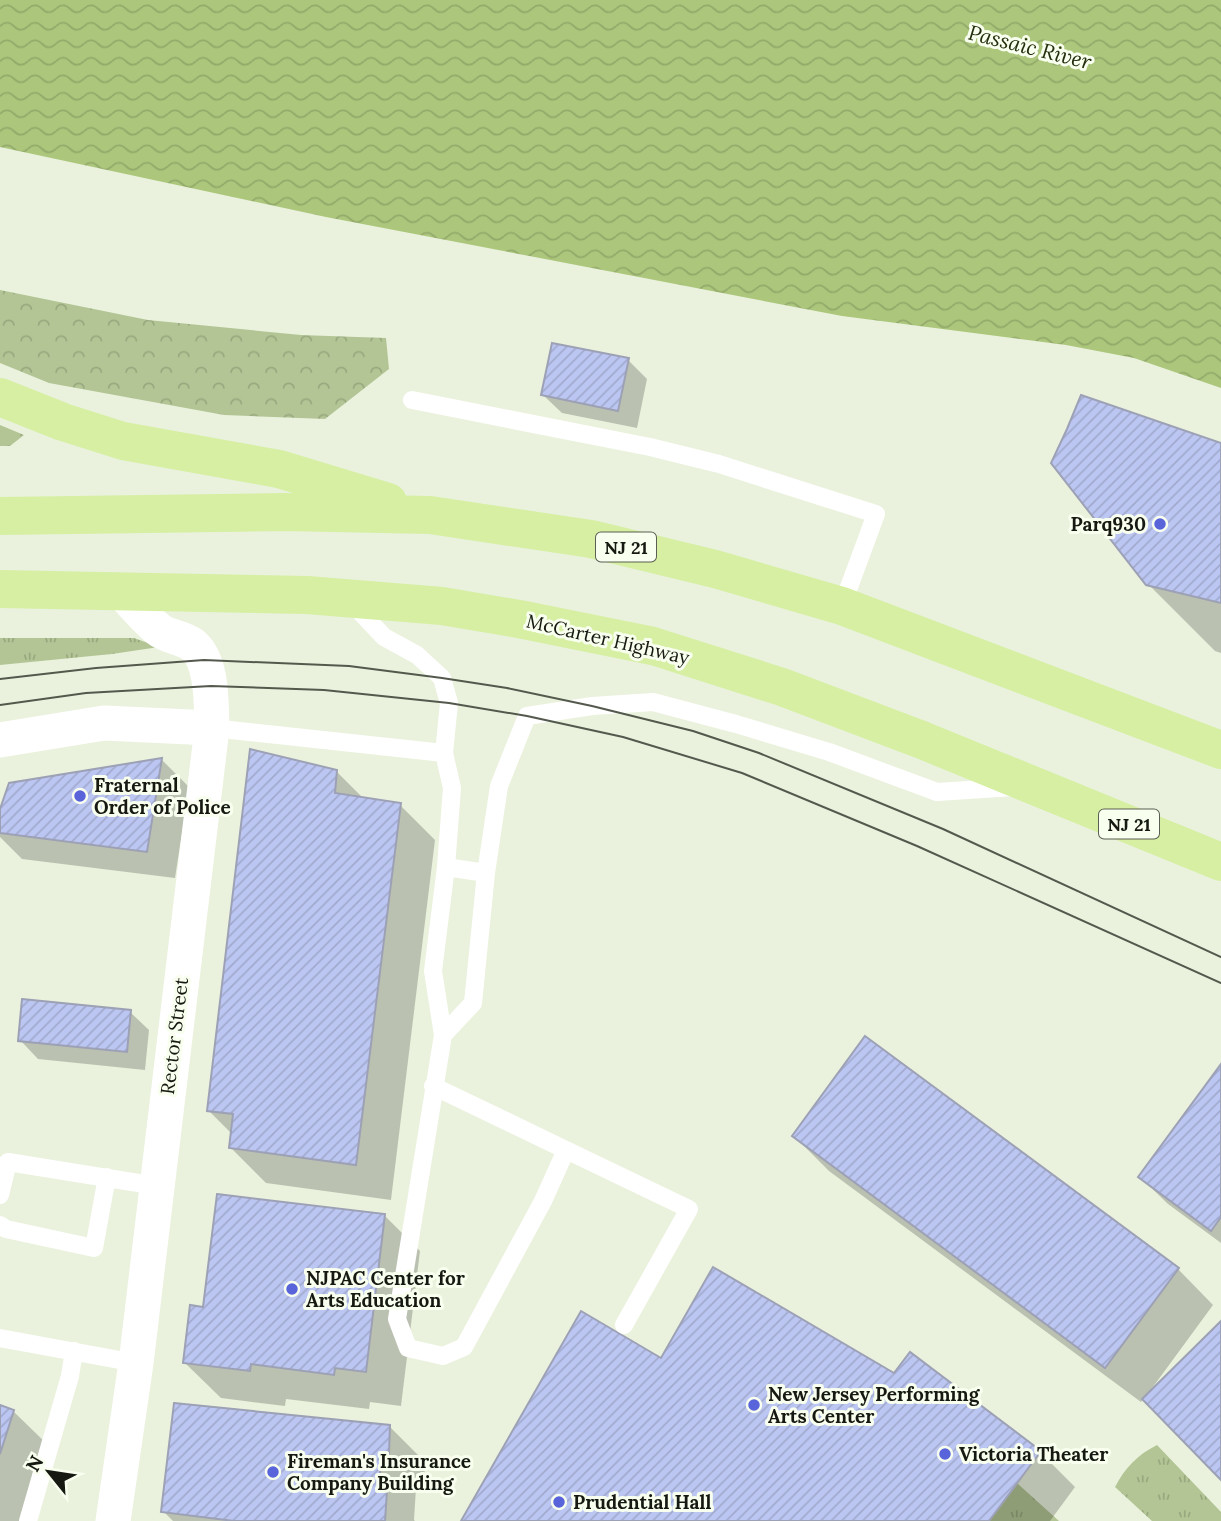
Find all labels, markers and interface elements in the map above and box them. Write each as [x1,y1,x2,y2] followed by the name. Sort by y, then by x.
[966,19,1095,75] water label: Passaic River
[1071,512,1146,536] place label: Parq930
[1152,516,1168,532] marker: Parq930
[596,532,656,562] road number: NJ 21
[524,609,692,669] street label: McCarter Highway
[94,773,231,819] place label: Fraternal Order of Police
[72,788,88,804] marker: Fraternal Order of Police
[1099,810,1159,838] road number: NJ 21
[155,976,193,1096] street label: Rector Street
[306,1266,465,1312] place label: NJPAC Center for Arts Education
[284,1281,300,1297] marker: NJPAC Center for Arts Education
[768,1382,981,1428] place label: New Jersey Performing Arts Center
[746,1397,762,1413] marker: New Jersey Performing Arts Center
[14,1437,84,1507] north arrow
[959,1442,1108,1466] place label: Victoria Theater
[937,1446,953,1462] marker: Victoria Theater
[287,1449,471,1495] place label: Fireman's Insurance Company Building
[20,1451,48,1476] text: N
[265,1464,281,1480] marker: Fireman's Insurance Company Building
[573,1490,711,1514] place label: Prudential Hall
[551,1494,567,1510] marker: Prudential Hall

